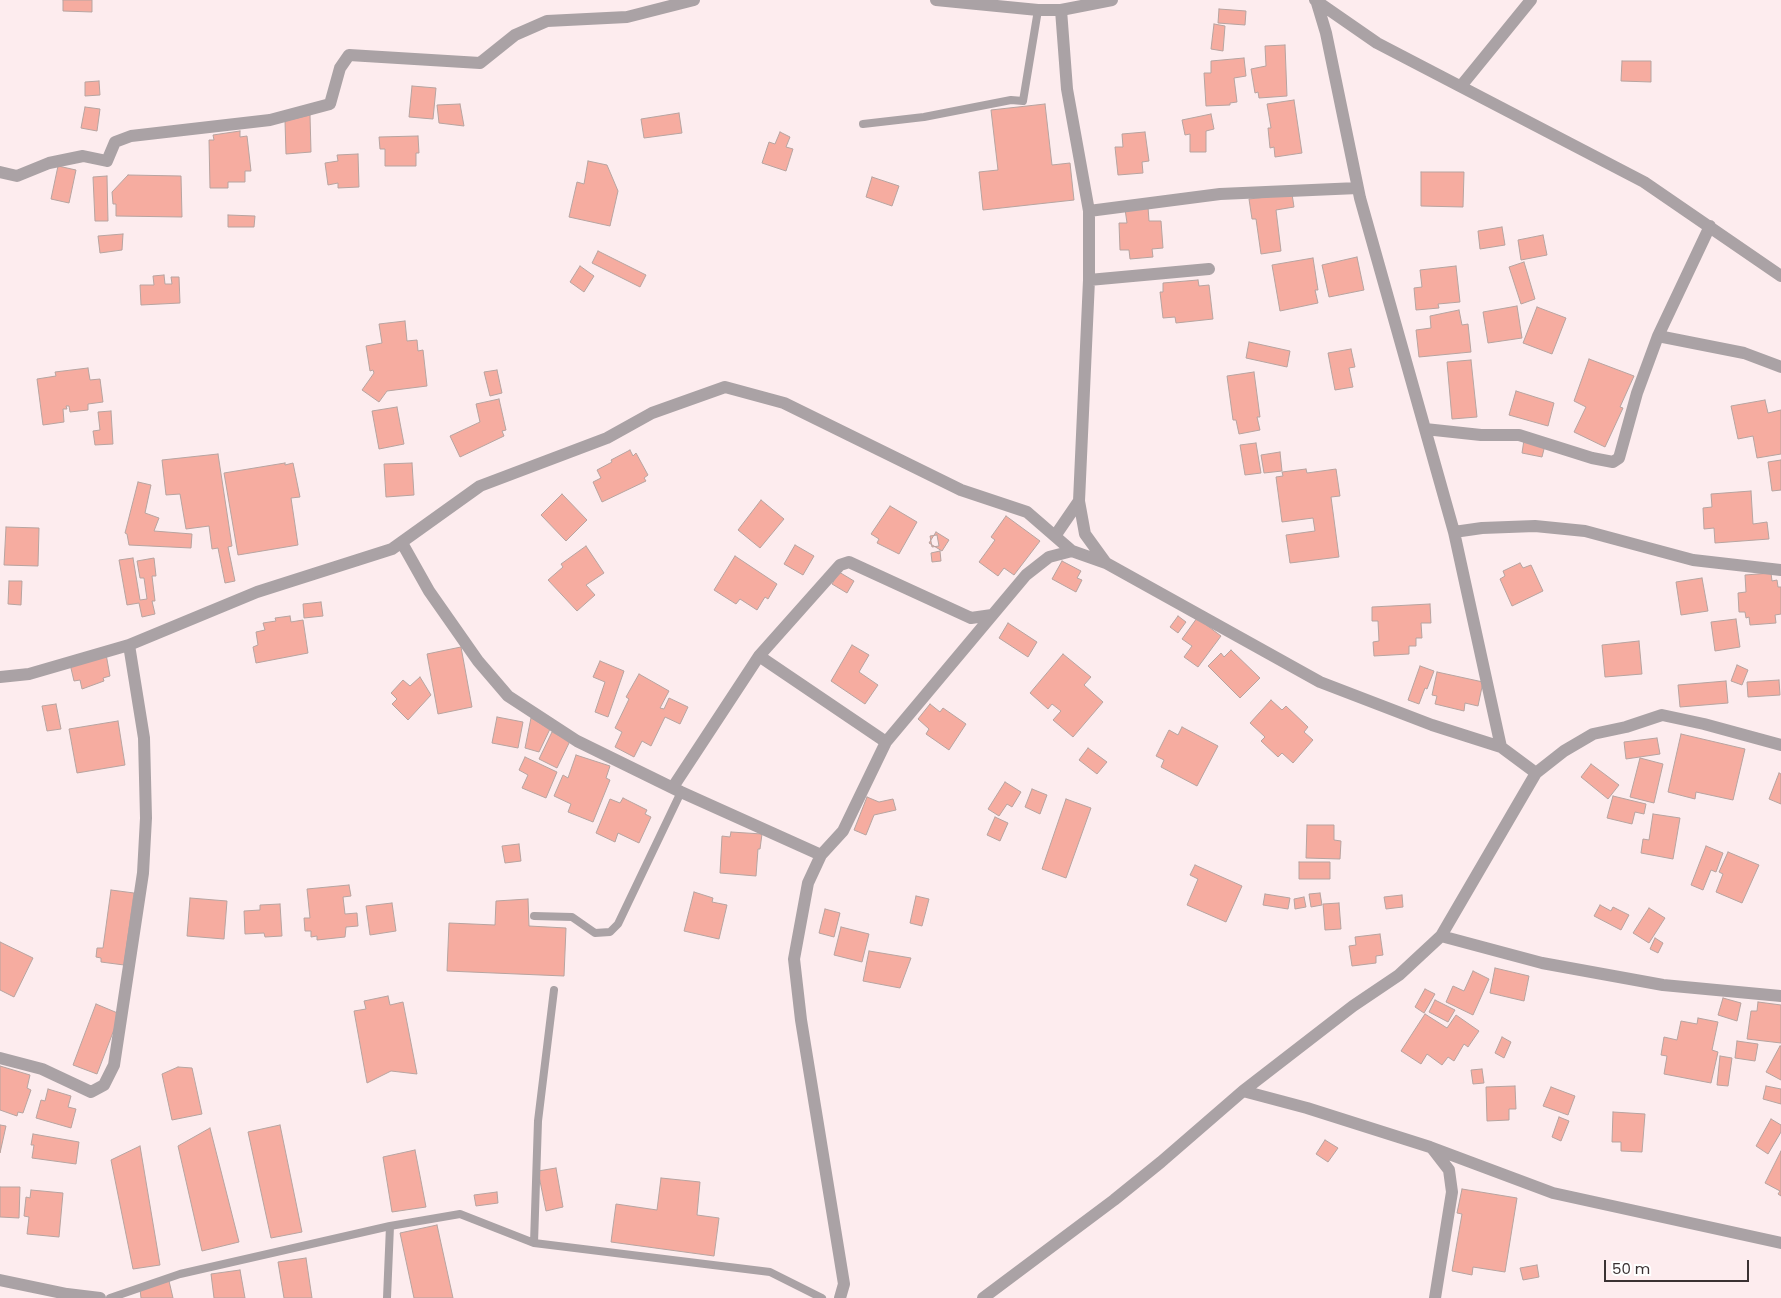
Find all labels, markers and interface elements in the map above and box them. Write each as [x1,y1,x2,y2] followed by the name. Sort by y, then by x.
[1606,1250,1751,1282] scale bar
[1612,1258,1650,1279] text: 50 m

